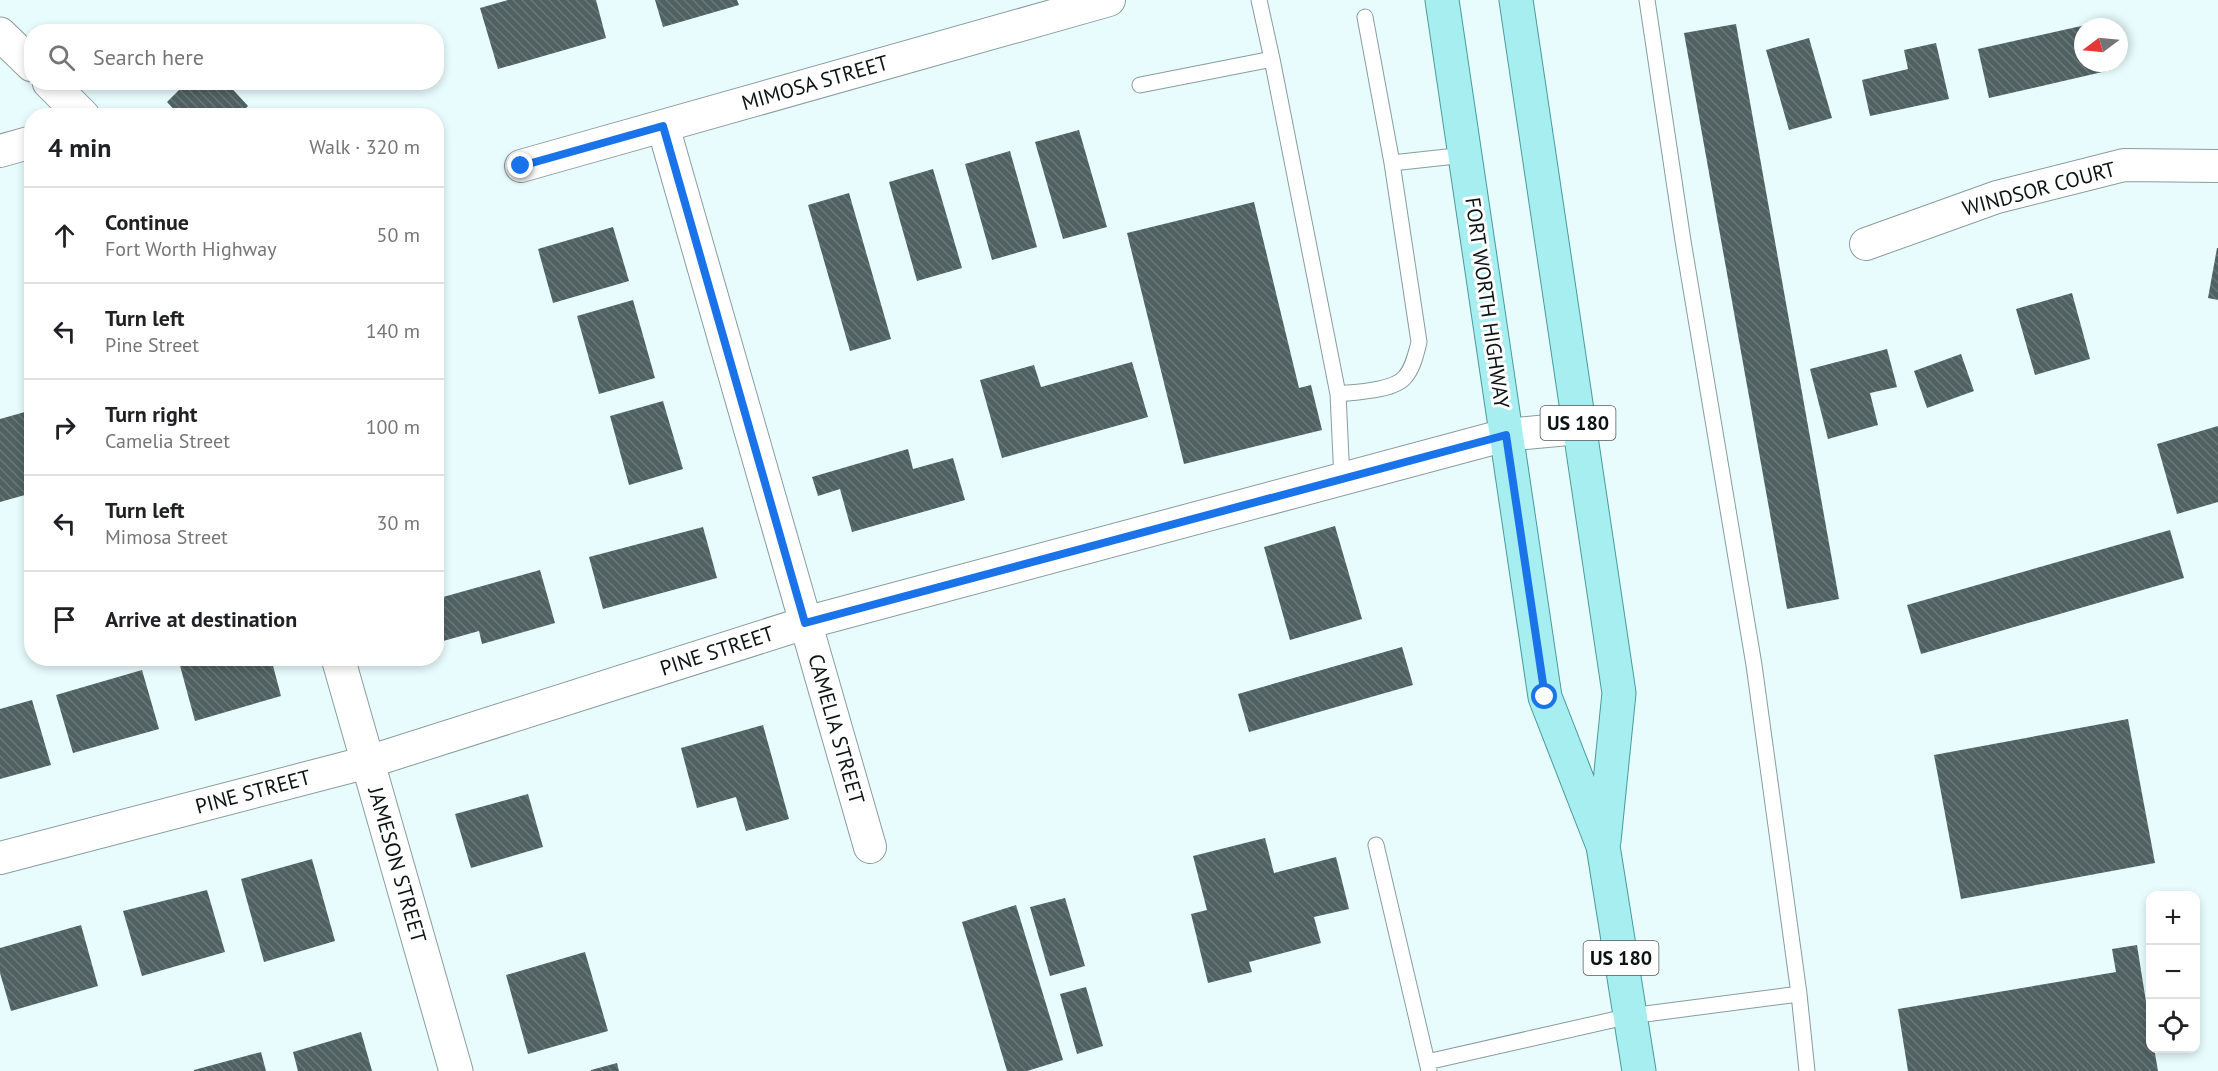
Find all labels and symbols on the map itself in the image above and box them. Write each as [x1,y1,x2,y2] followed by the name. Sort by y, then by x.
[2074,18,2128,72] north arrow
[738,49,892,116] street label: MIMOSA STREET
[507,152,533,178] route end
[1959,155,2119,222] street label: WINDSOR COURT
[1459,196,1516,411] street label: FORT WORTH HIGHWAY
[1540,406,1616,440] road number: US 180
[656,619,778,682] street label: PINE STREET
[802,651,871,807] street label: CAMELIA STREET
[1531,683,1557,709] route start
[192,763,314,820] street label: PINE STREET
[362,783,433,946] street label: JAMESON STREET
[1584,941,1658,975] road number: US 180

